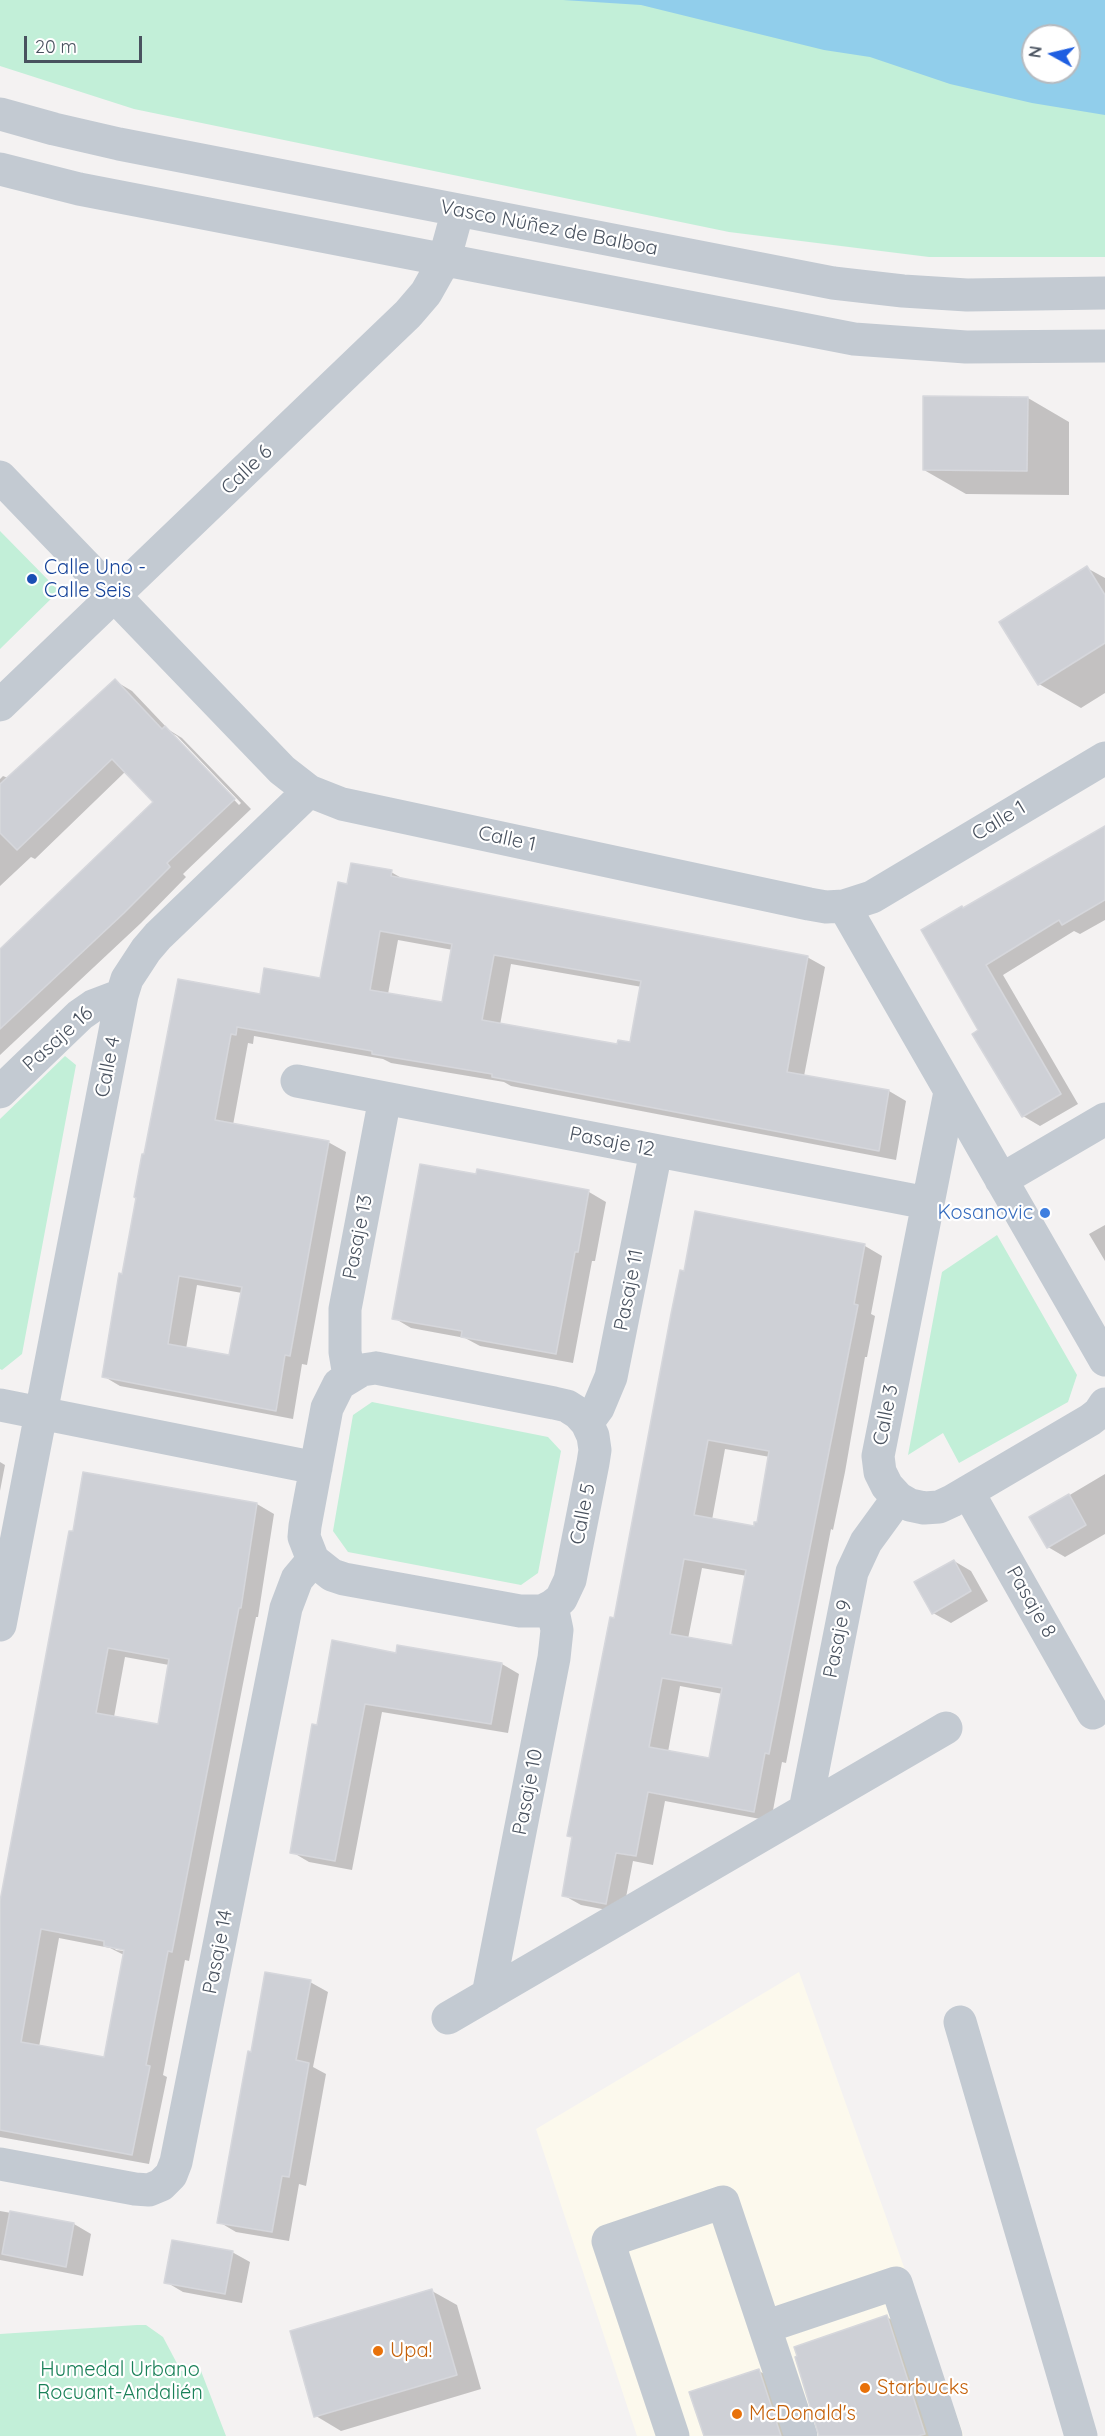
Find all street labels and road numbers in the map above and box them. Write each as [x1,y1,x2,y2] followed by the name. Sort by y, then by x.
[438,195,660,261] street label: Vasco Núñez de Balboa
[216,440,278,500] street label: Calle 6
[968,796,1030,846] street label: Calle 1
[476,821,538,857] street label: Calle 1
[18,1001,98,1077] street label: Pasaje 16
[90,1035,126,1099] street label: Calle 4
[567,1122,657,1162] street label: Pasaje 12
[338,1193,378,1281] street label: Pasaje 13
[609,1247,649,1333] street label: Pasaje 11
[868,1383,904,1447] street label: Calle 3
[565,1481,601,1547] street label: Calle 5
[1001,1562,1061,1642] street label: Pasaje 8
[819,1598,857,1680] street label: Pasaje 9
[508,1747,548,1837] street label: Pasaje 10
[198,1908,238,1996] street label: Pasaje 14

